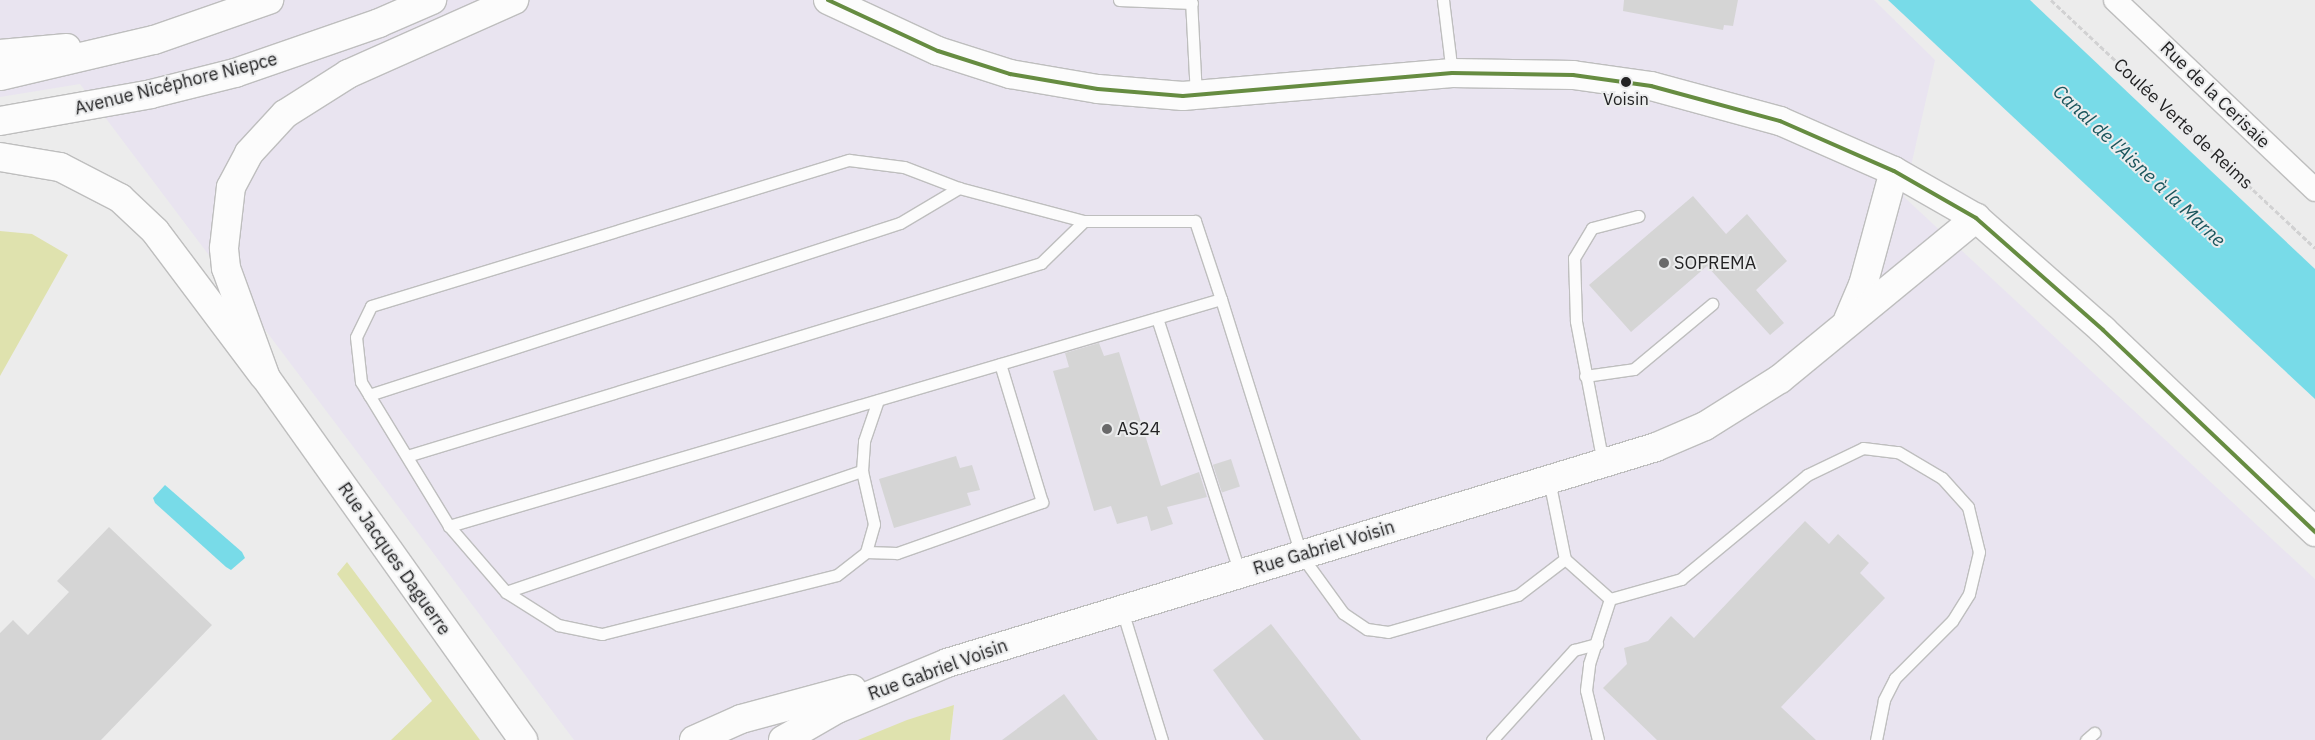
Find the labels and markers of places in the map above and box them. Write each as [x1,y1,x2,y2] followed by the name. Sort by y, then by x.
[1621,77,1631,87] marker: Voisin
[1603,90,1649,110] place label: Voisin
[1674,252,1756,274] place label: SOPREMA
[1658,257,1670,269] marker: SOPREMA
[1117,418,1161,440] place label: AS24
[1101,423,1113,435] marker: AS24

